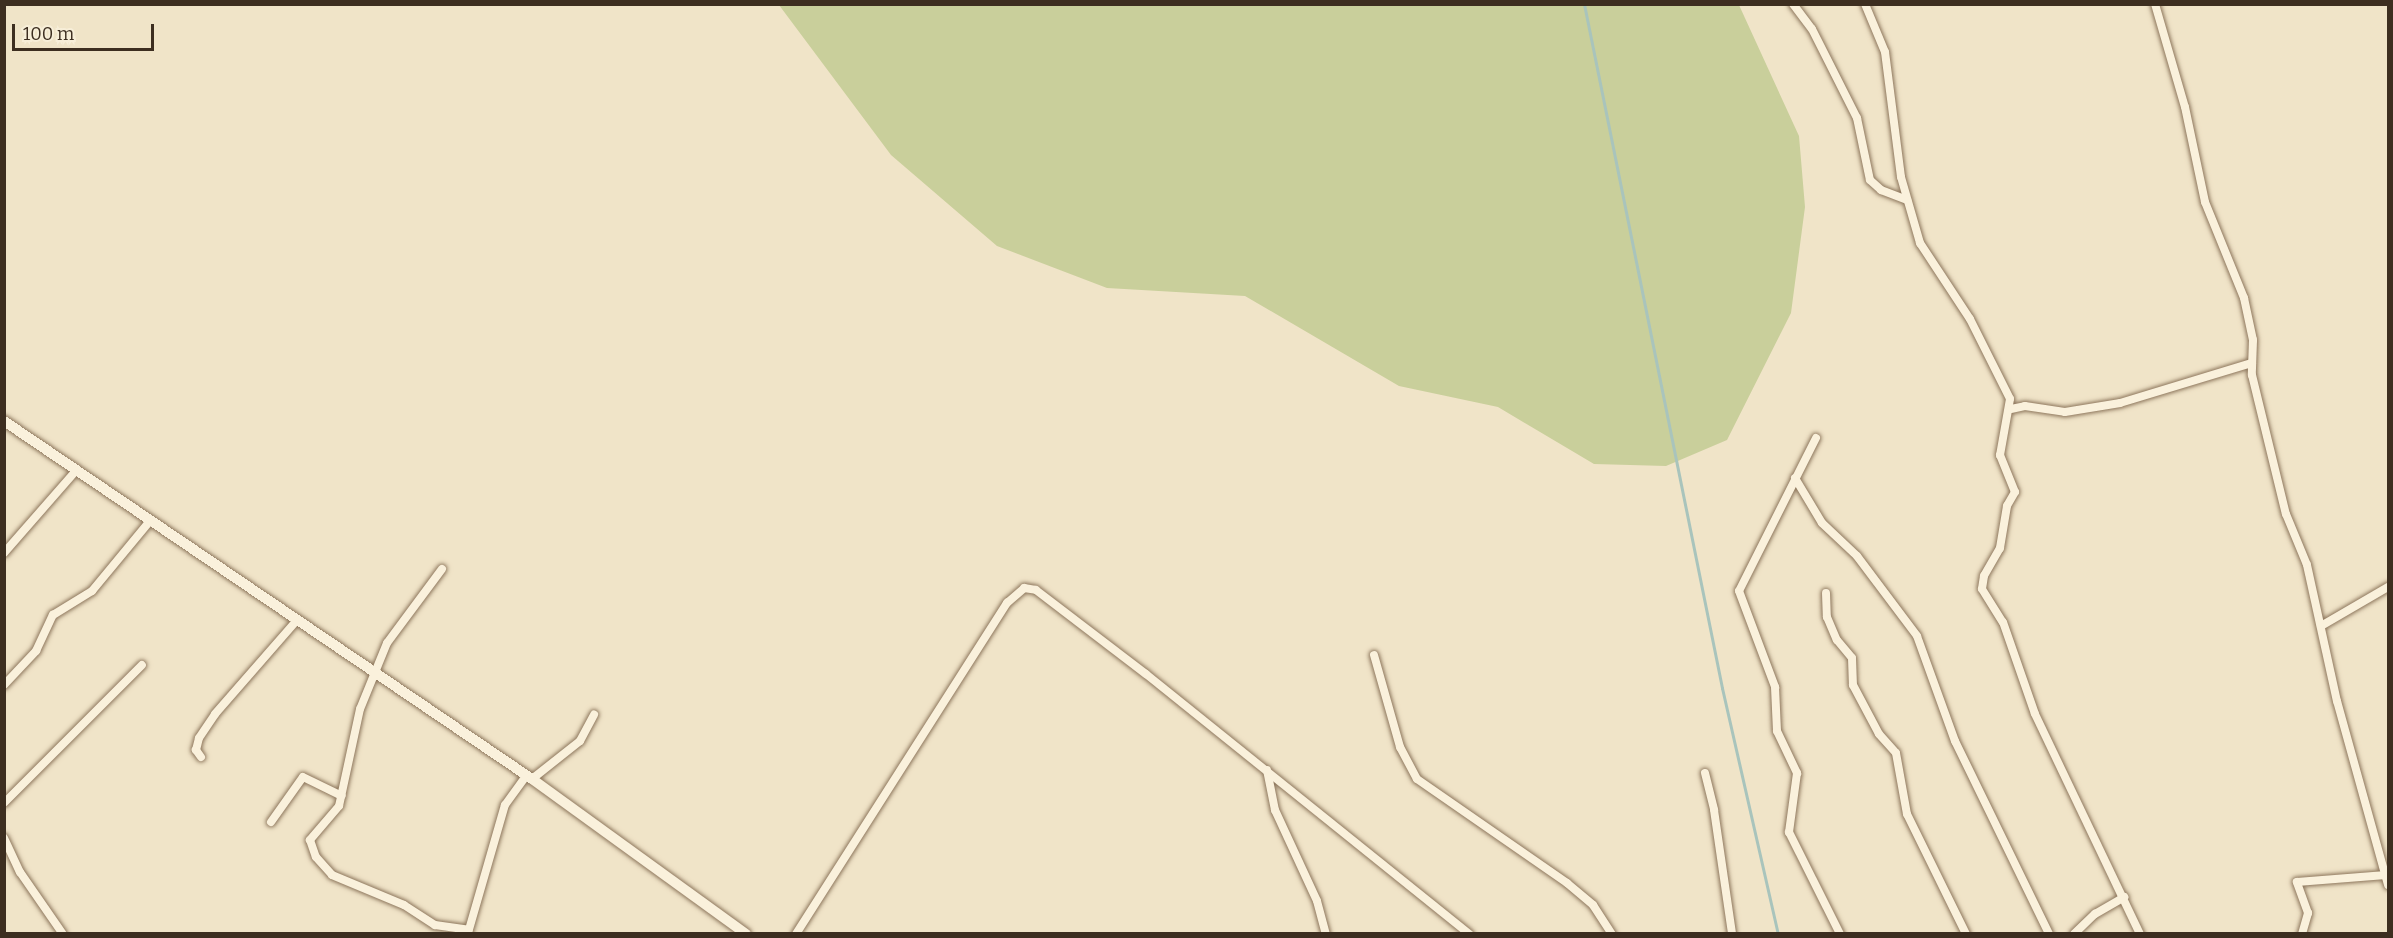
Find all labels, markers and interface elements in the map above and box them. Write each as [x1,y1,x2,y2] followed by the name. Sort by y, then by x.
[15,12,158,50] scale bar
[23,23,74,45] text: 100 m

